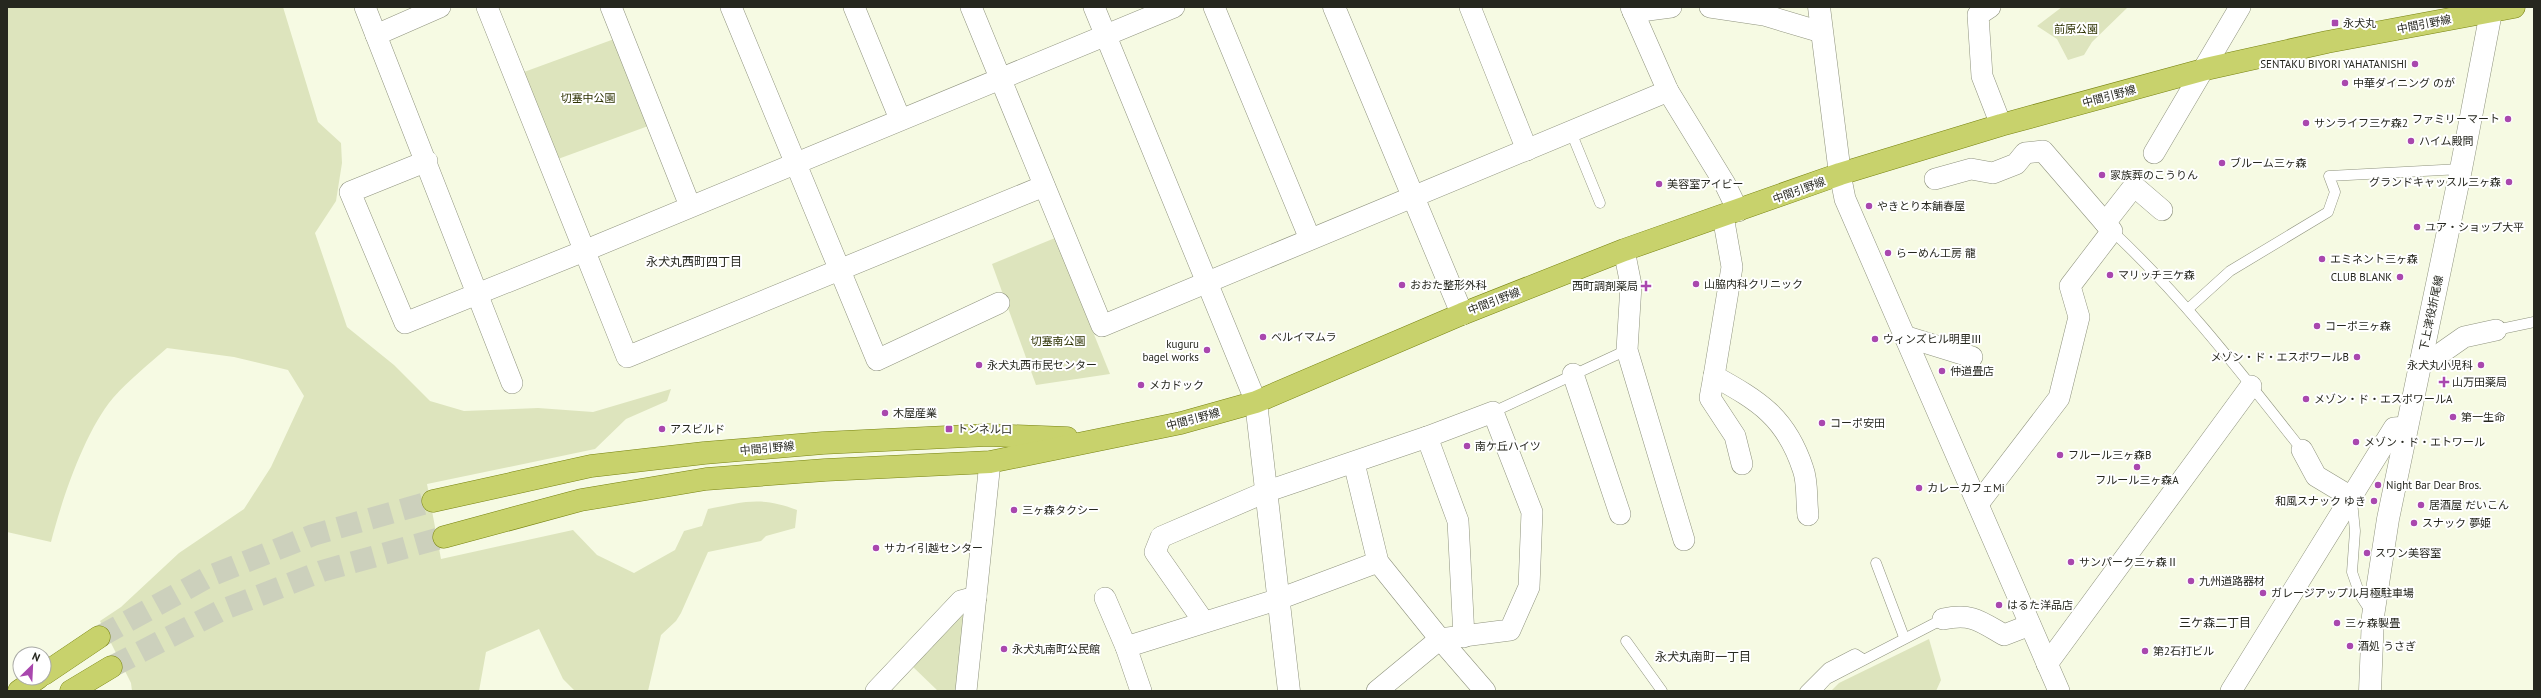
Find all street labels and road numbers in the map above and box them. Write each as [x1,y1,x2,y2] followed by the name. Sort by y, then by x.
[2396,12,2452,36] street label: 中間引野線
[2081,82,2137,110] street label: 中間引野線
[1771,174,1827,206] street label: 中間引野線
[2416,274,2446,352] street label: 下上津役折尾線
[1466,285,1522,317] street label: 中間引野線
[1165,405,1221,433] street label: 中間引野線
[739,439,795,457] street label: 中間引野線

